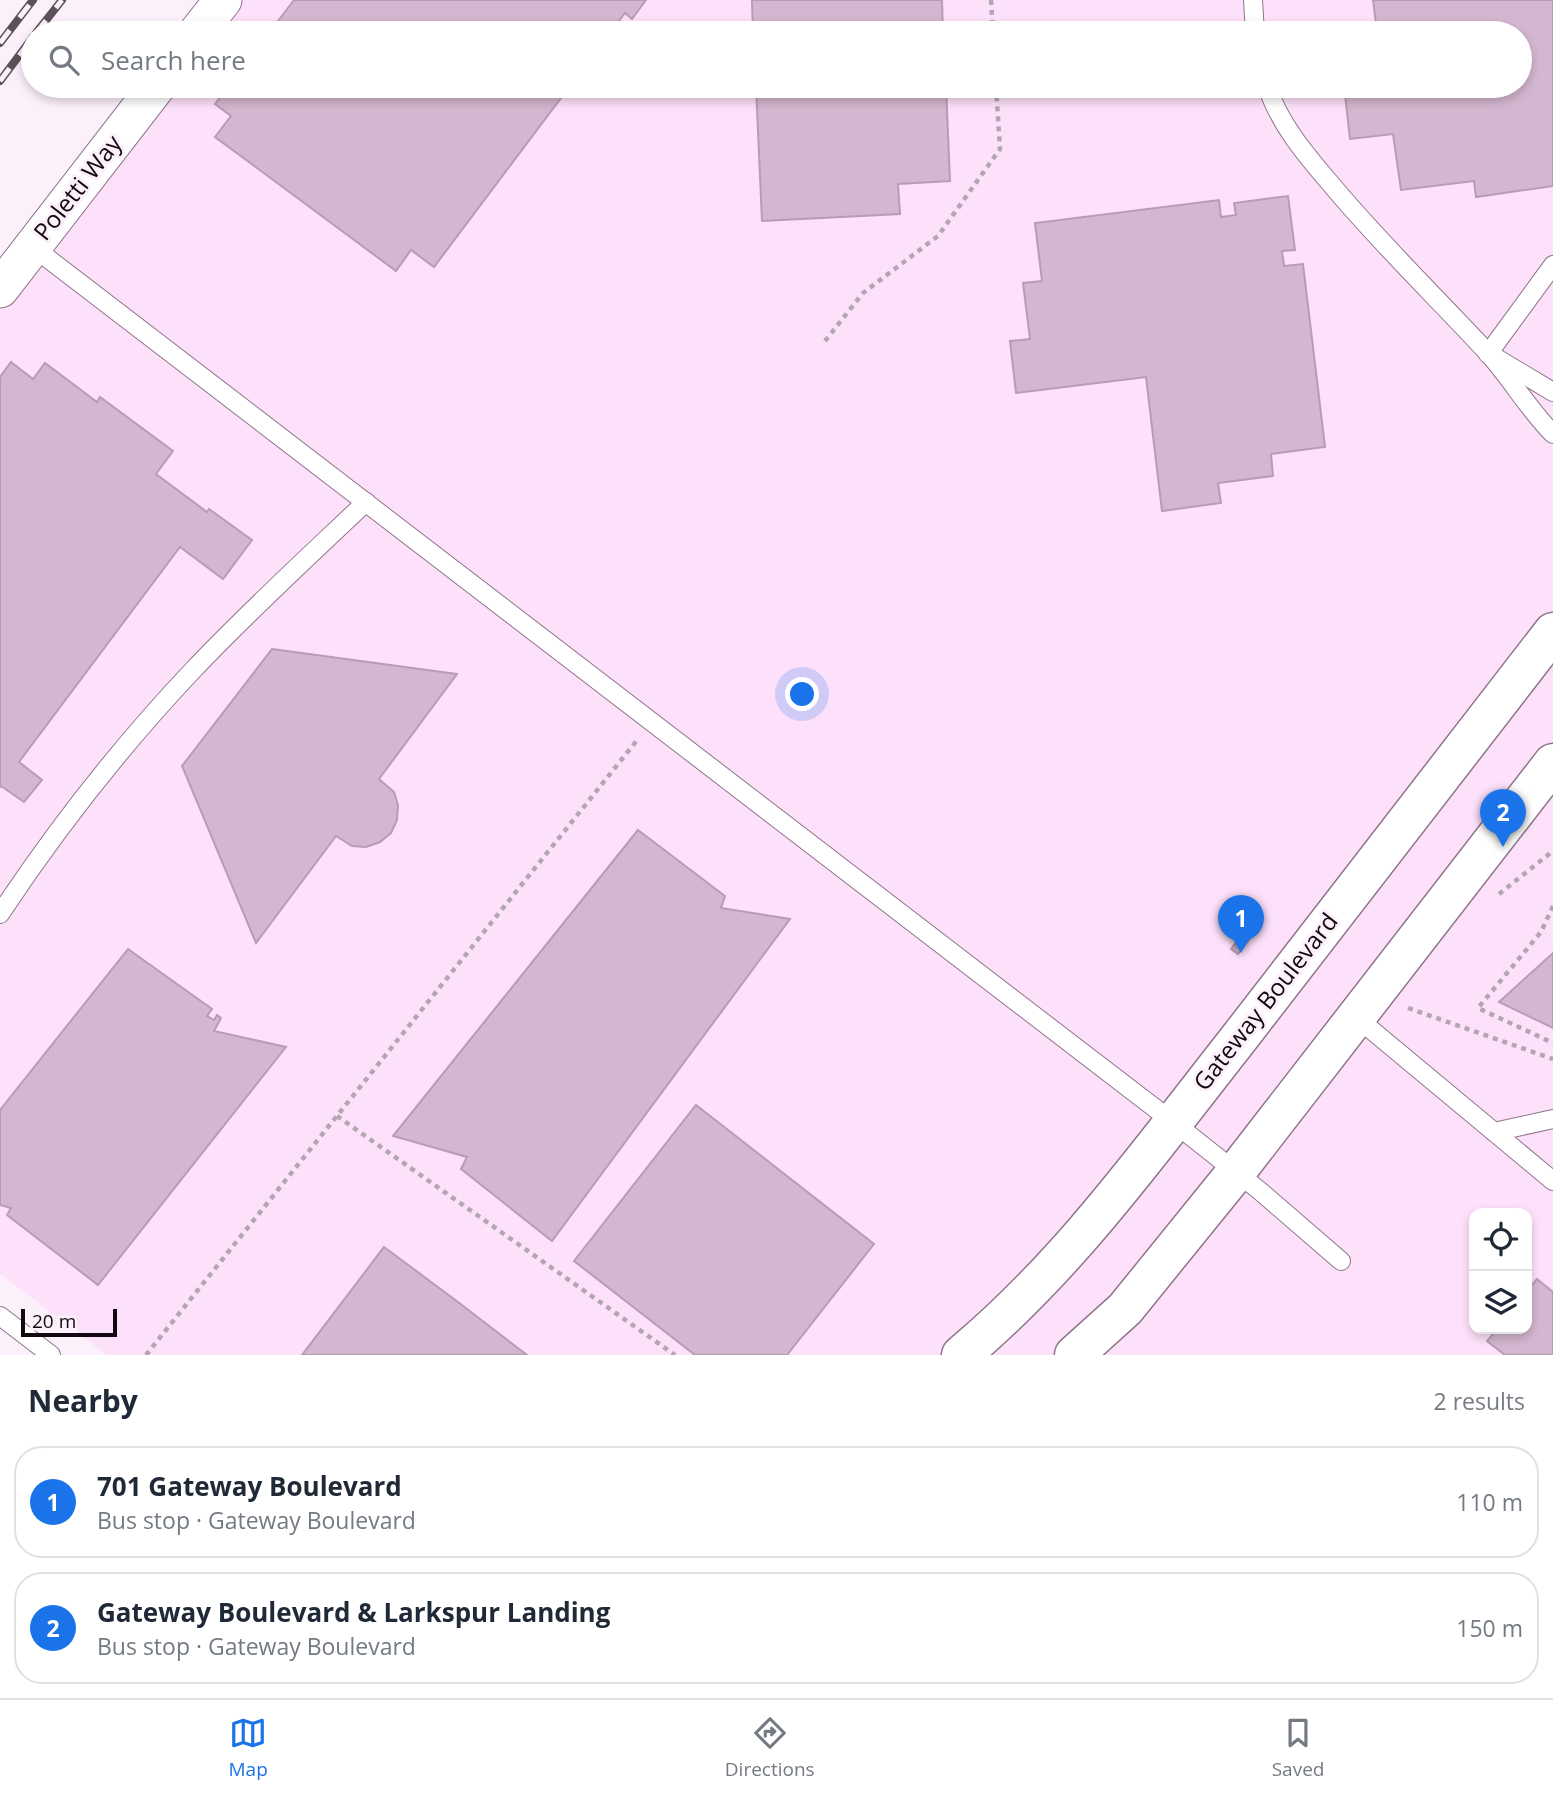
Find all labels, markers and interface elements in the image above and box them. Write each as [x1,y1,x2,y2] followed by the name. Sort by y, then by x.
[21,21,1532,98] search box
[45,41,83,79] icon: search
[101,42,246,78] text: Search here
[25,127,129,247] street label: Poletti Way
[785,677,819,711] your location
[1480,789,1526,847] pin: 2
[1218,895,1264,953] pin: 1
[1185,905,1345,1097] street label: Gateway Boulevard
[1469,1208,1532,1334] map controls
[1469,1208,1532,1271] button: locate
[1469,1271,1532,1334] button: layers
[21,1306,117,1338] scale bar
[32,1308,76,1334] text: 20 m
[28,1380,138,1421] text: Nearby
[1434,1385,1525,1417] text: 2 results
[97,1468,402,1504] text: 701 Gateway Boulevard
[46,1486,60,1518] text: 1
[1456,1486,1523,1518] text: 110 m
[97,1504,416,1536] text: Bus stop · Gateway Boulevard
[97,1594,610,1630] text: Gateway Boulevard & Larkspur Landing
[46,1612,60,1644] text: 2
[1456,1612,1523,1644] text: 150 m
[97,1630,416,1662] text: Bus stop · Gateway Boulevard
[229,1714,268,1782] tab: Map
[725,1714,815,1782] tab: Directions
[1272,1714,1324,1782] tab: Saved

